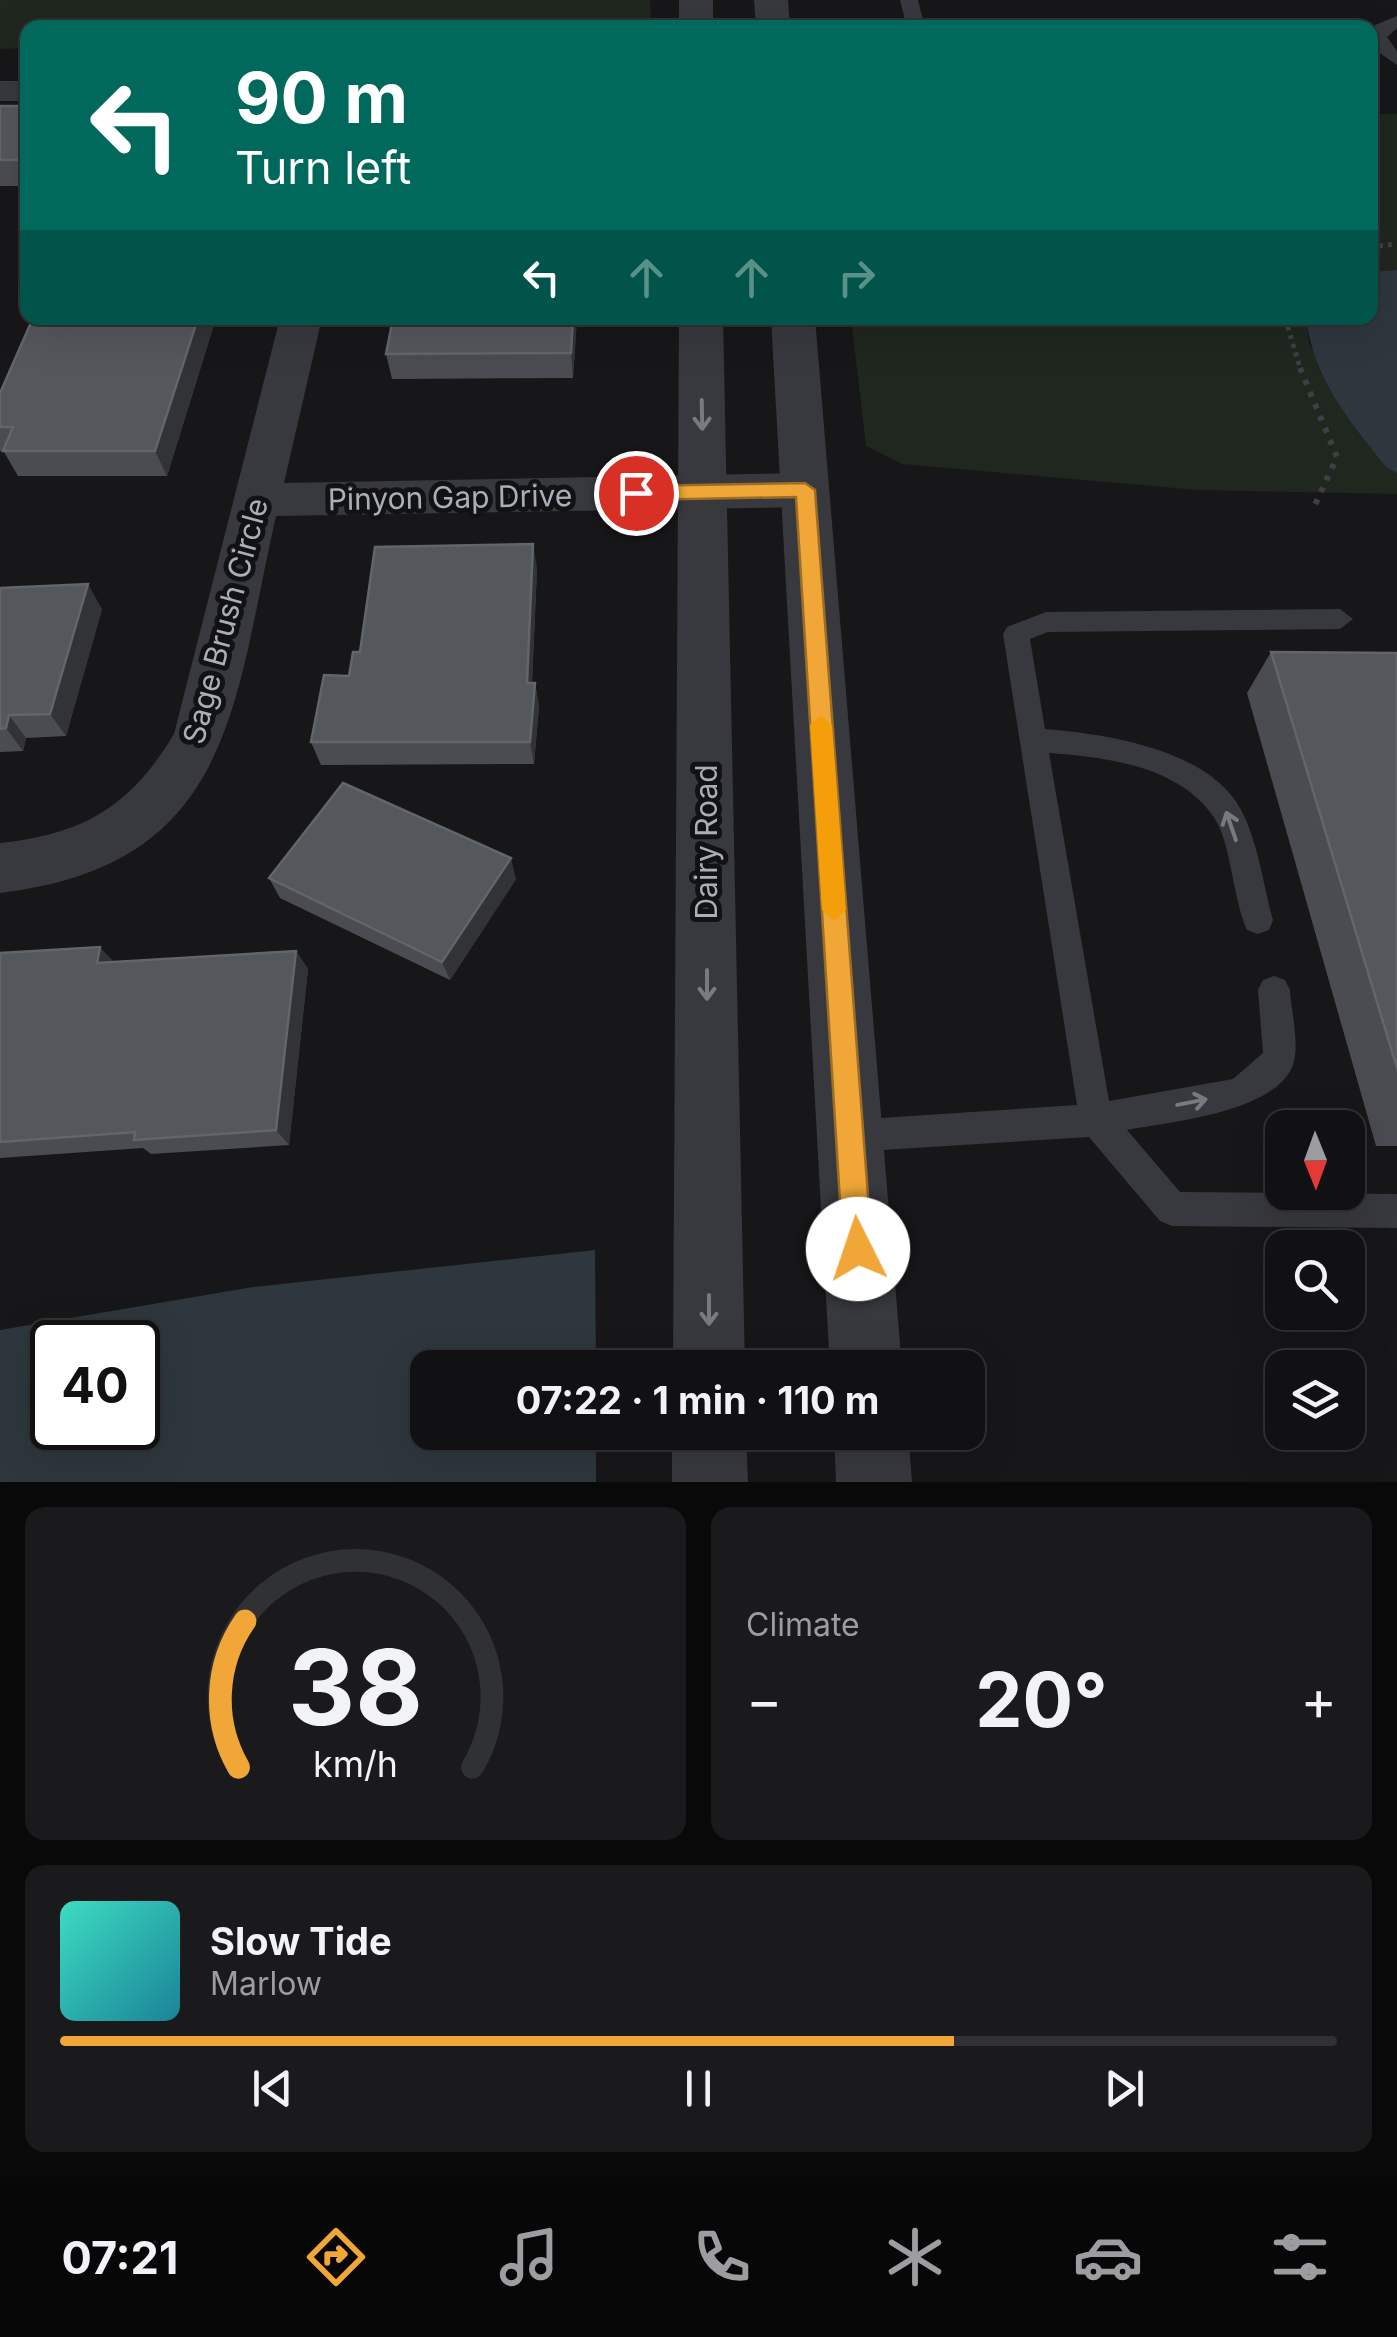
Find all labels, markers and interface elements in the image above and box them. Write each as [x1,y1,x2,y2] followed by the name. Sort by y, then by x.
[235,55,408,140] text: 90 m
[70,60,200,190] icon: left
[235,140,411,195] text: Turn left
[514,250,569,305] icon: left
[619,250,674,305] icon: ahead
[724,250,779,305] icon: ahead
[829,250,884,305] icon: right
[692,398,712,430] one-way arrow
[594,451,679,536] pin
[609,466,664,521] icon: arrive
[327,477,573,517] street label: Pinyon Gap Drive
[175,494,275,748] street label: Sage Brush Circle
[688,764,724,920] street label: Dairy Road
[1220,811,1238,843] one-way arrow
[697,968,716,1000] one-way arrow
[1175,1092,1208,1111] one-way arrow
[1265,1110,1365,1210] north arrow
[1265,1110,1365,1450] map controls
[806,1197,910,1301] position arrow
[1265,1230,1365,1330] button: search
[700,1292,718,1325] one-way arrow
[30,1320,160,1450] speed limit sign: 40
[1265,1350,1365,1450] button: layers
[516,1377,879,1423] text: 07:22 · 1 min · 110 m
[746,1605,860,1644] text: Climate
[288,1624,423,1750] text: 38
[975,1654,1108,1745] text: 20°
[746,1667,782,1733] text: −
[1301,1667,1337,1733] text: +
[313,1742,398,1786] text: km/h
[210,1918,392,1964] text: Slow Tide
[210,1964,322,2003] text: Marlow
[245,2061,300,2116] icon: previous
[671,2061,726,2116] icon: pause
[1097,2061,1152,2116] icon: next
[301,2222,371,2292] icon: directions
[494,2222,564,2292] icon: music
[687,2222,757,2292] icon: phone
[880,2222,950,2292] icon: climate
[1073,2222,1143,2292] icon: car
[1265,2222,1335,2292] icon: filters
[61,2230,178,2285] text: 07:21

